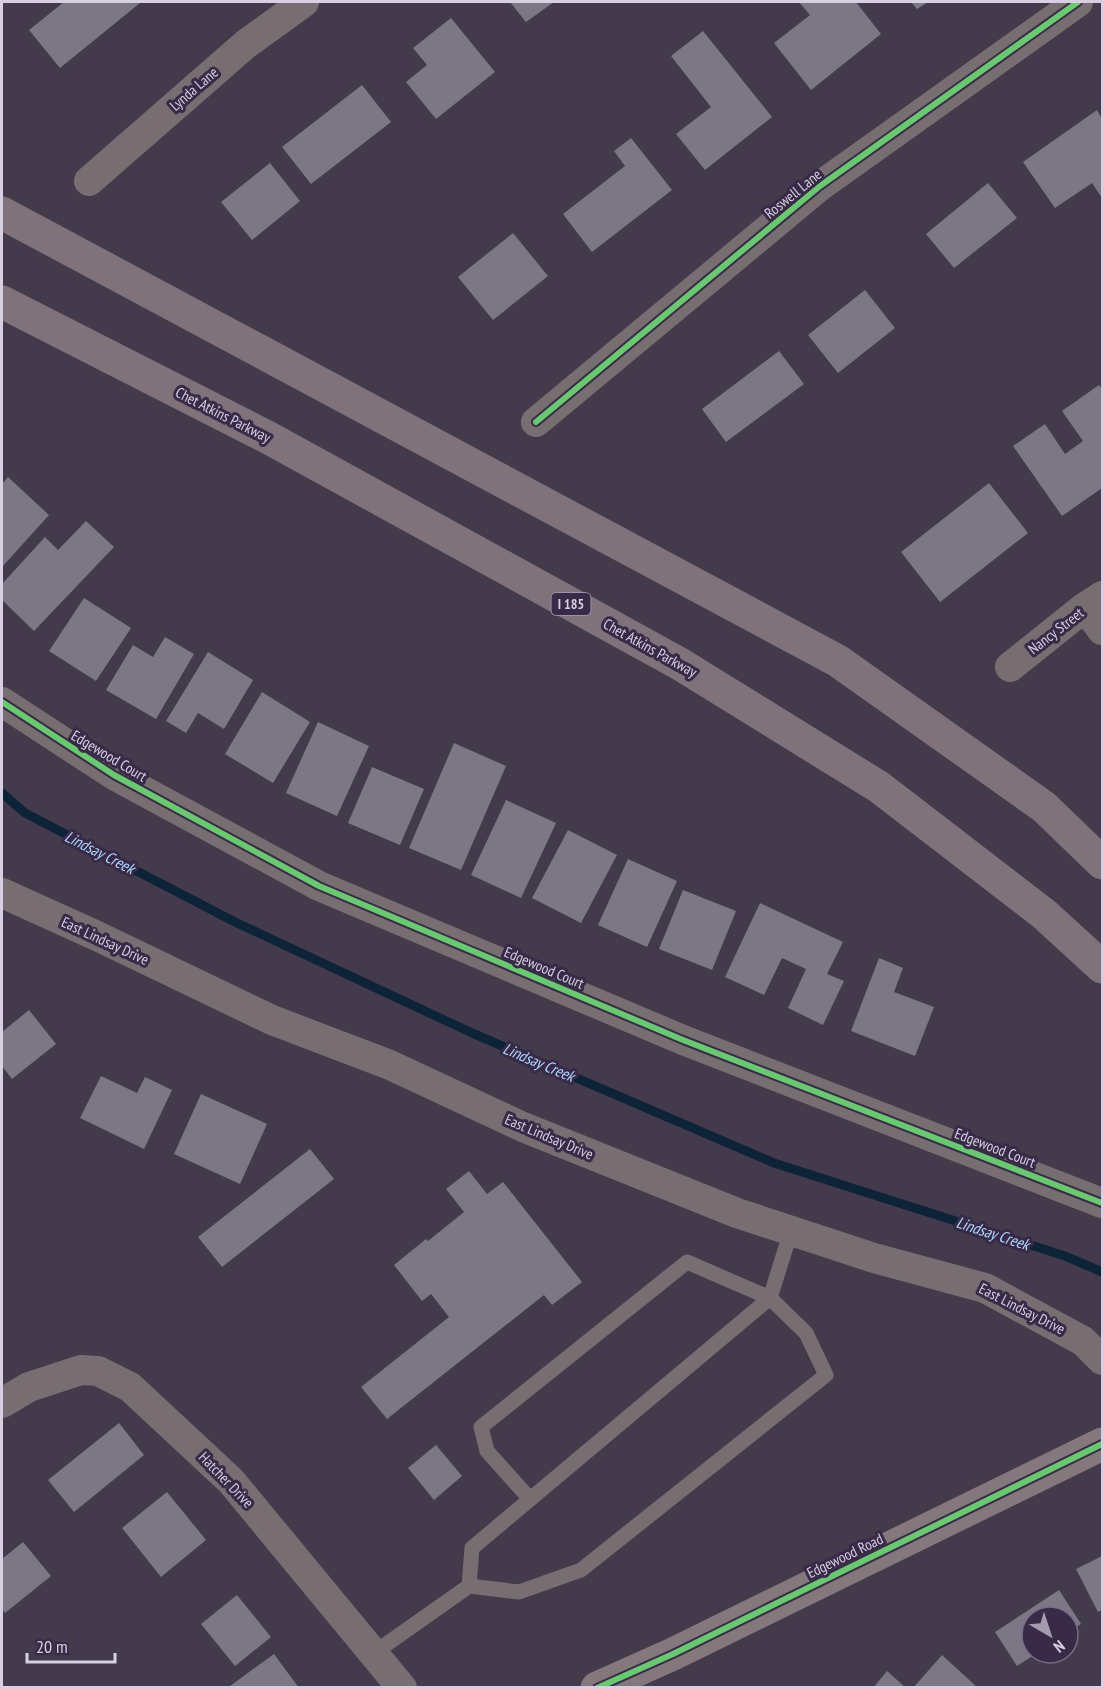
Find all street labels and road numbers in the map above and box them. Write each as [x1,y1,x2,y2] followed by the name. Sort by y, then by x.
[166,63,222,115] street label: Lynda Lane
[760,165,825,222] street label: Roswell Lane
[172,382,274,447] street label: Chet Atkins Parkway
[552,593,590,615] road number: I 185
[1024,603,1087,658] street label: Nancy Street
[600,614,701,681] street label: Chet Atkins Parkway
[68,726,151,786] street label: Edgewood Court
[59,912,152,969] street label: East Lindsay Drive
[501,942,587,993] street label: Edgewood Court
[502,1109,596,1164] street label: East Lindsay Drive
[952,1123,1038,1172] street label: Edgewood Court
[976,1279,1068,1338] street label: East Lindsay Drive
[195,1448,258,1512] street label: Hatcher Drive
[804,1529,886,1582] street label: Edgewood Road

